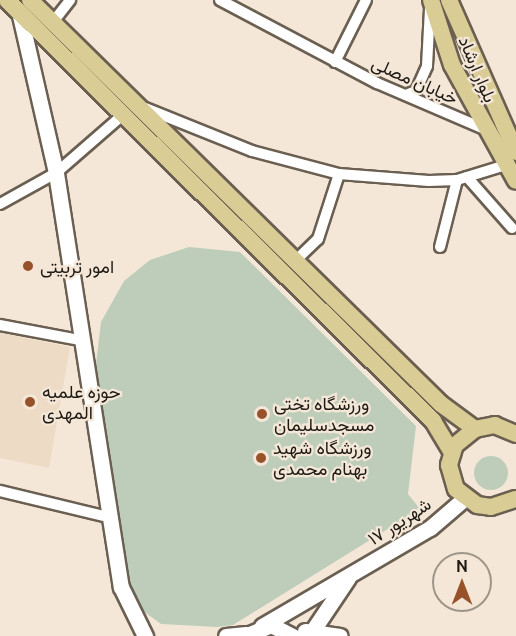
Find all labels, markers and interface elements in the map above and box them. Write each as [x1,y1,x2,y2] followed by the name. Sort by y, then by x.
[454,33,502,105] street label: بلوار ارشاد
[369,51,461,109] street label: خیابان مصلی
[40,255,114,277] place label: امور تربیتی
[21,259,35,273] marker: امور تربیتی
[42,381,121,424] place label: حوزه علمیه المهدی
[274,393,374,436] place label: ورزشگاه تختی مسجدسلیمان
[23,395,37,409] marker: حوزه علمیه المهدی
[255,407,269,421] marker: ورزشگاه تختی مسجدسلیمان
[273,437,372,480] place label: ورزشگاه شهید بهنام محمدی
[254,451,268,465] marker: ورزشگاه شهید بهنام محمدی
[363,493,435,549] street label: ۱۷ شهریور
[432,552,492,612] north arrow
[456,557,468,575] text: N

